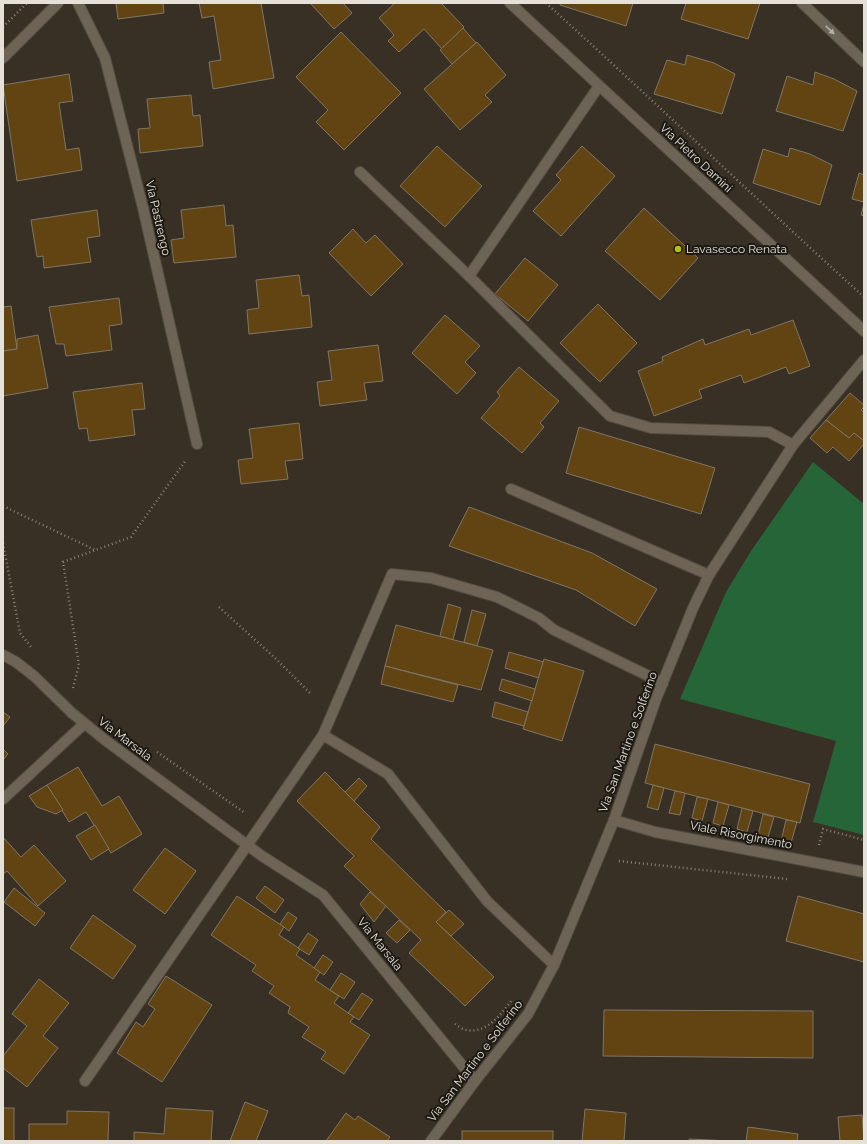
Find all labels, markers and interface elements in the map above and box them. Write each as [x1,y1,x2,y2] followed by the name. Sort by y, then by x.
[825,25,835,35] one-way arrow
[657,121,735,195] street label: Via Pietro Damini
[143,179,173,257] street label: Via Pastrengo
[686,242,787,256] place label: Lavasecco Renata
[673,244,683,254] marker: Lavasecco Renata
[596,670,660,814] street label: Via San Martino e Solferino
[95,714,155,764] street label: Via Marsala
[689,818,793,852] street label: Viale Risorgimento
[355,915,405,973] street label: Via Marsala
[425,997,525,1125] street label: Via San Martino e Solferino

